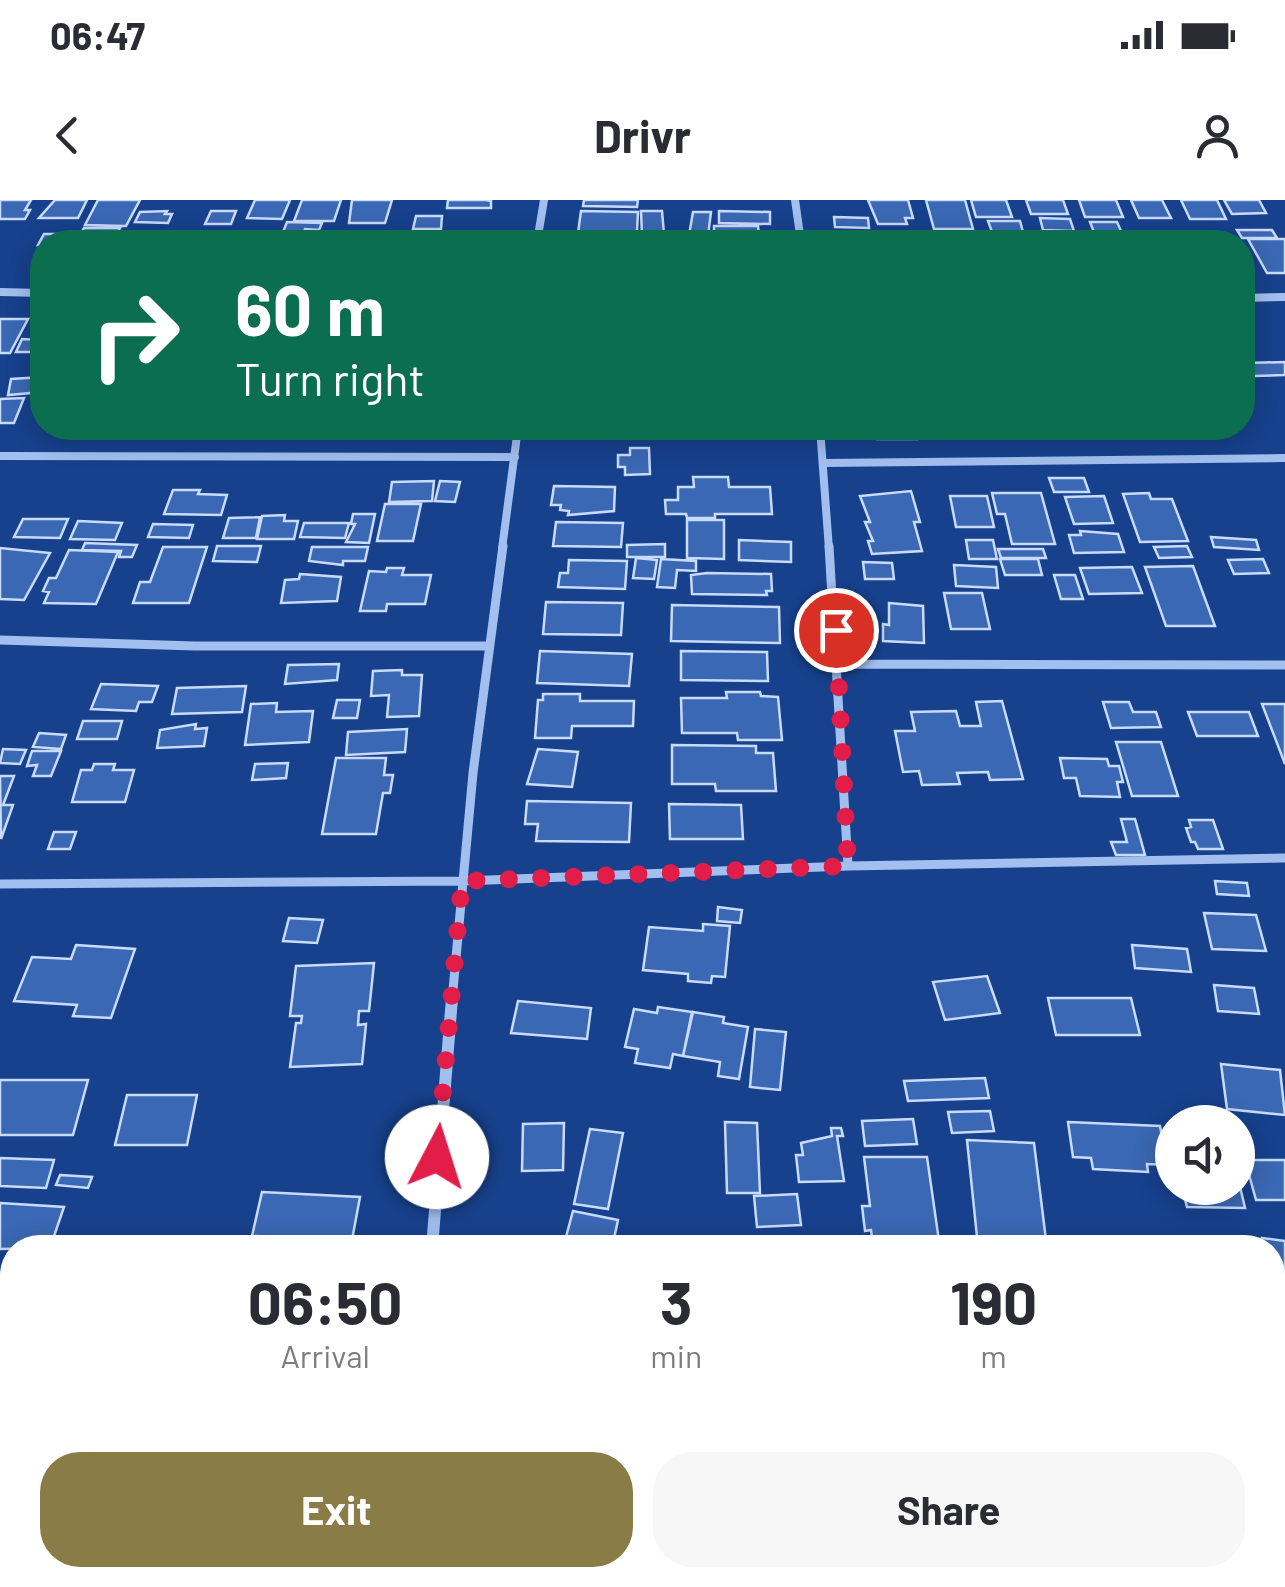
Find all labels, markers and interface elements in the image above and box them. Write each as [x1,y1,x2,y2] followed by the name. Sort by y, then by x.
[50,12,145,58] text: 06:47
[40,108,95,163] icon: back
[594,108,691,162] text: Drivr
[1190,108,1245,163] icon: person
[235,266,385,350] text: 60 m
[70,270,200,400] icon: right
[235,351,425,405] text: Turn right
[794,588,879,673] pin
[809,603,864,658] icon: arrive
[385,1105,489,1209] position arrow
[1155,1105,1255,1205] map controls
[1155,1105,1255,1205] button: sound
[248,1265,403,1337] text: 06:50
[660,1265,692,1337] text: 3
[950,1265,1037,1337] text: 190
[280,1336,370,1374] text: Arrival
[650,1336,702,1374] text: min
[980,1336,1007,1374] text: m
[40,1452,633,1567] button: Exit
[653,1452,1245,1567] button: Share

